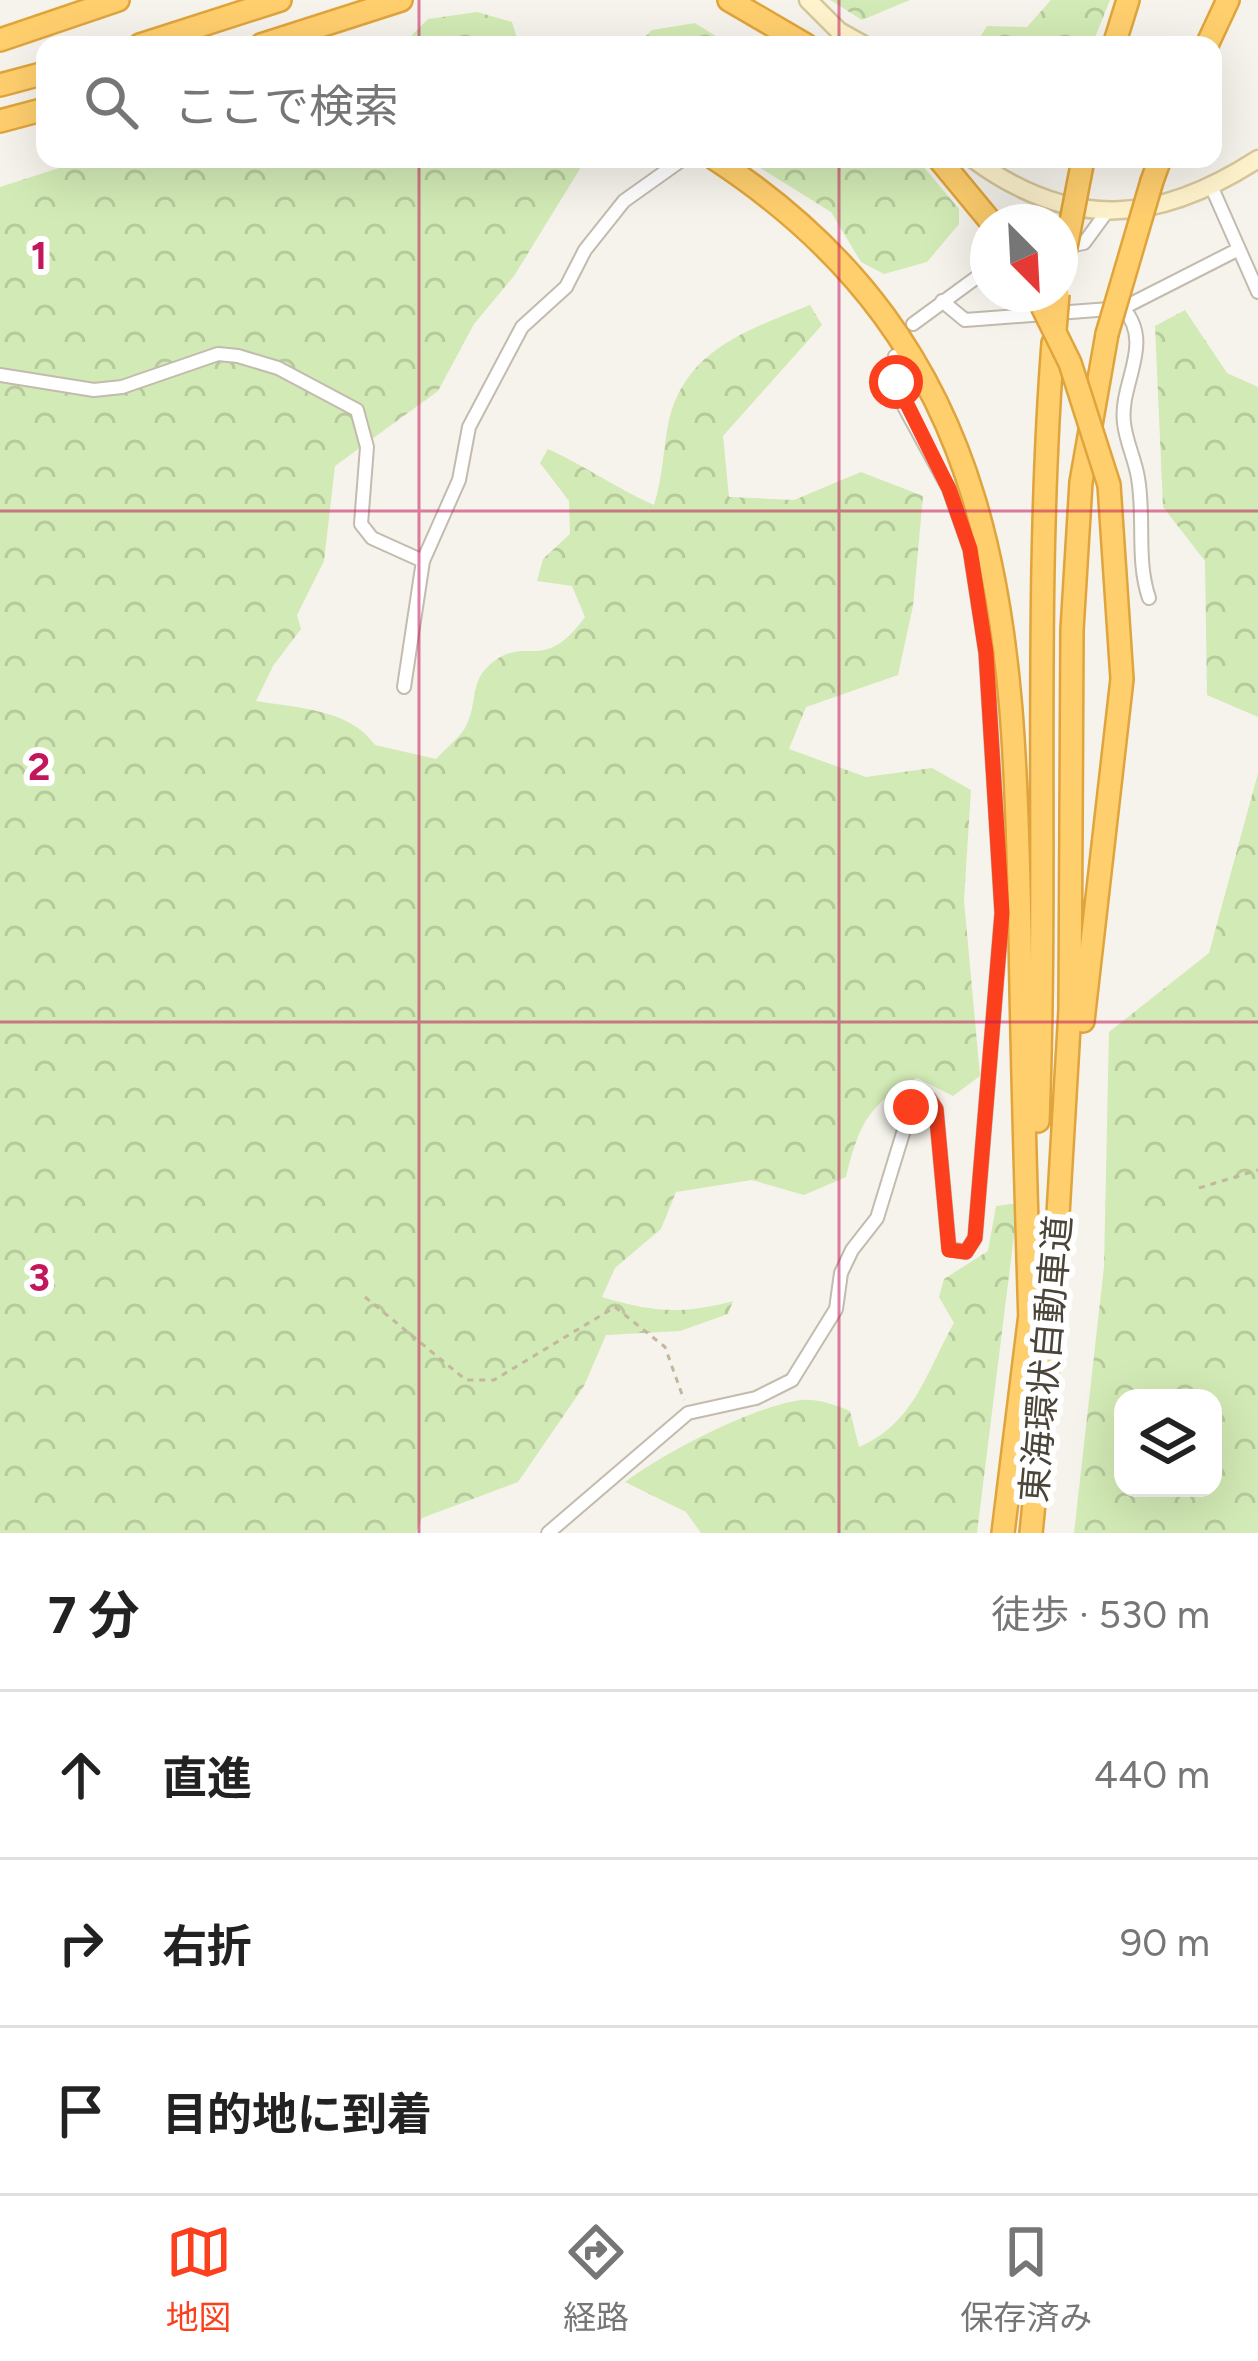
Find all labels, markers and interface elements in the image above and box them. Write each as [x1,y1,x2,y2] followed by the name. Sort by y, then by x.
[36,36,1222,168] search box
[78,69,144,135] icon: search
[174,79,399,133] text: ここで検索
[970,204,1078,312] north arrow
[31,232,47,279] text: 1
[869,355,923,409] route start
[28,743,50,790] text: 2
[884,1080,938,1134] route end
[1012,1214,1080,1504] street label: 東海環状自動車道
[28,1254,50,1301] text: 3
[1114,1389,1222,1497] map controls
[1114,1389,1222,1497] button: layers
[48,1585,140,1646] text: 7 分
[991,1591,1210,1638] text: 徒歩 · 530 m
[48,1742,114,1808] icon: ahead
[162,1751,252,1805] text: 直進
[1094,1751,1210,1798] text: 440 m
[48,1910,114,1976] icon: right
[162,1919,252,1973] text: 右折
[1120,1919,1210,1966] text: 90 m
[48,2078,114,2144] icon: arrive
[162,2087,432,2141] text: 目的地に到着
[166,2219,232,2339] tab: 地図
[563,2219,629,2339] tab: 経路
[960,2219,1092,2339] tab: 保存済み

